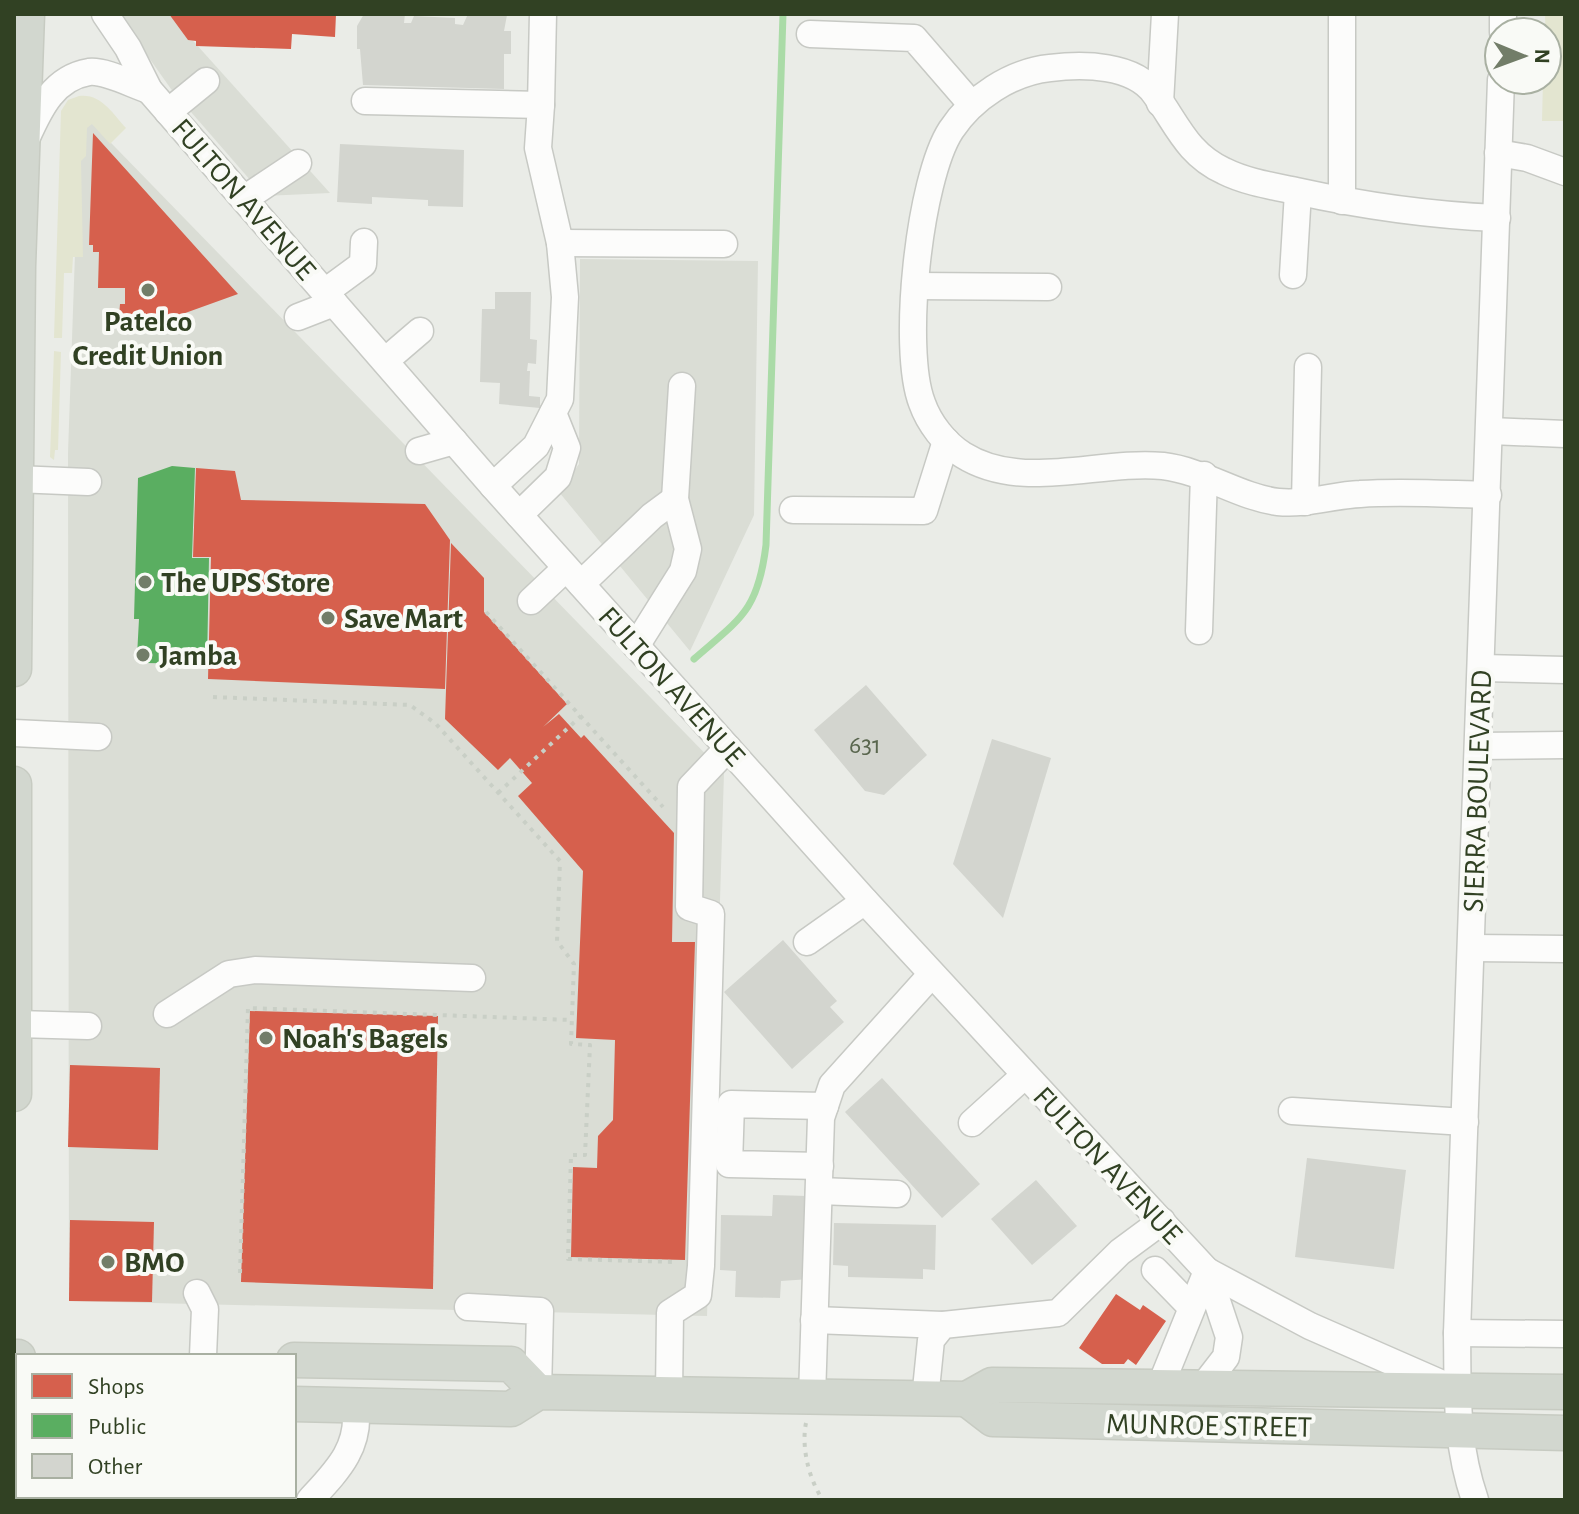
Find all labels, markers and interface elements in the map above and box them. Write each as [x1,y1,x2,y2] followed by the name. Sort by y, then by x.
[1483,16,1563,96] north arrow
[1531,48,1553,64] text: N
[165,113,321,286] street label: FULTON AVENUE
[139,281,157,299] marker: Patelco Credit Union
[73,307,223,371] place label: Patelco Credit Union
[161,568,330,598] place label: The UPS Store
[136,573,154,591] marker: The UPS Store
[592,601,750,772] street label: FULTON AVENUE
[344,604,463,634] place label: Save Mart
[319,609,337,627] marker: Save Mart
[159,641,237,671] place label: Jamba
[134,646,152,664] marker: Jamba
[1459,669,1497,913] street label: SIERRA BOULEVARD
[849,732,881,758] house number: 631
[282,1024,448,1054] place label: Noah's Bagels
[257,1029,275,1047] marker: Noah's Bagels
[1027,1081,1187,1250] street label: FULTON AVENUE
[124,1248,185,1278] place label: BMO
[99,1253,117,1271] marker: BMO
[16,1354,296,1498] legend
[88,1375,144,1399] text: Shops
[1106,1409,1313,1443] street label: MUNROE STREET
[88,1415,146,1439] text: Public
[88,1455,142,1479] text: Other

